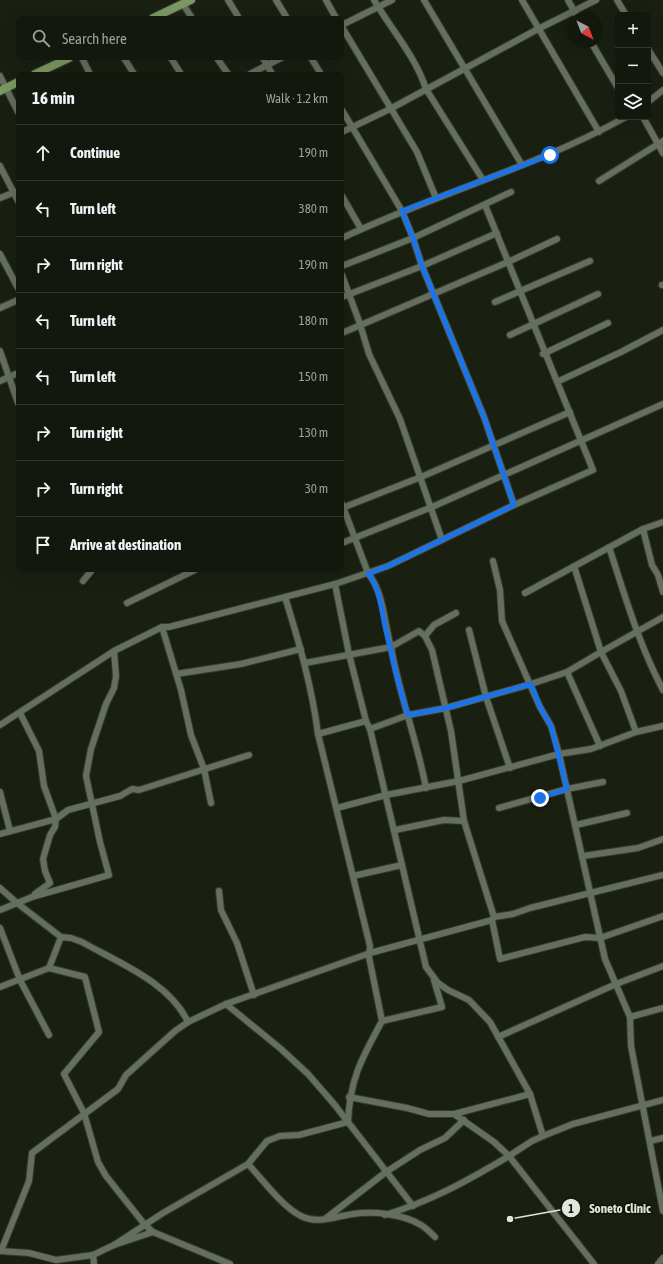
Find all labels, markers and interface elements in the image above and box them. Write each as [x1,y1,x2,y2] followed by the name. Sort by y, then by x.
[567,12,603,48] north arrow
[615,12,651,120] map controls
[615,12,651,48] button: +
[16,16,344,60] search box
[30,27,52,49] icon: search
[62,30,127,47] text: Search here
[615,48,651,84] button: −
[615,84,651,120] button: layers
[32,88,75,108] text: 16 min
[266,91,328,106] text: Walk · 1.2 km
[32,142,54,164] icon: ahead
[70,144,120,161] text: Continue
[299,145,328,160] text: 190 m
[541,146,559,164] route start
[32,198,54,220] icon: left
[70,200,116,217] text: Turn left
[299,201,328,216] text: 380 m
[32,254,54,276] icon: right
[70,256,123,273] text: Turn right
[299,257,328,272] text: 190 m
[32,310,54,332] icon: left
[70,312,116,329] text: Turn left
[299,313,328,328] text: 180 m
[32,366,54,388] icon: left
[70,368,116,385] text: Turn left
[299,369,328,384] text: 150 m
[32,422,54,444] icon: right
[70,424,123,441] text: Turn right
[299,425,328,440] text: 130 m
[32,478,54,500] icon: right
[70,480,123,497] text: Turn right
[305,481,328,496] text: 30 m
[32,534,54,556] icon: arrive
[70,536,181,553] text: Arrive at destination
[531,789,549,807] route end
[561,1196,659,1221] callout: Soneto Clinic
[589,1201,651,1216] text: Soneto Clinic
[568,1202,574,1216] text: 1

